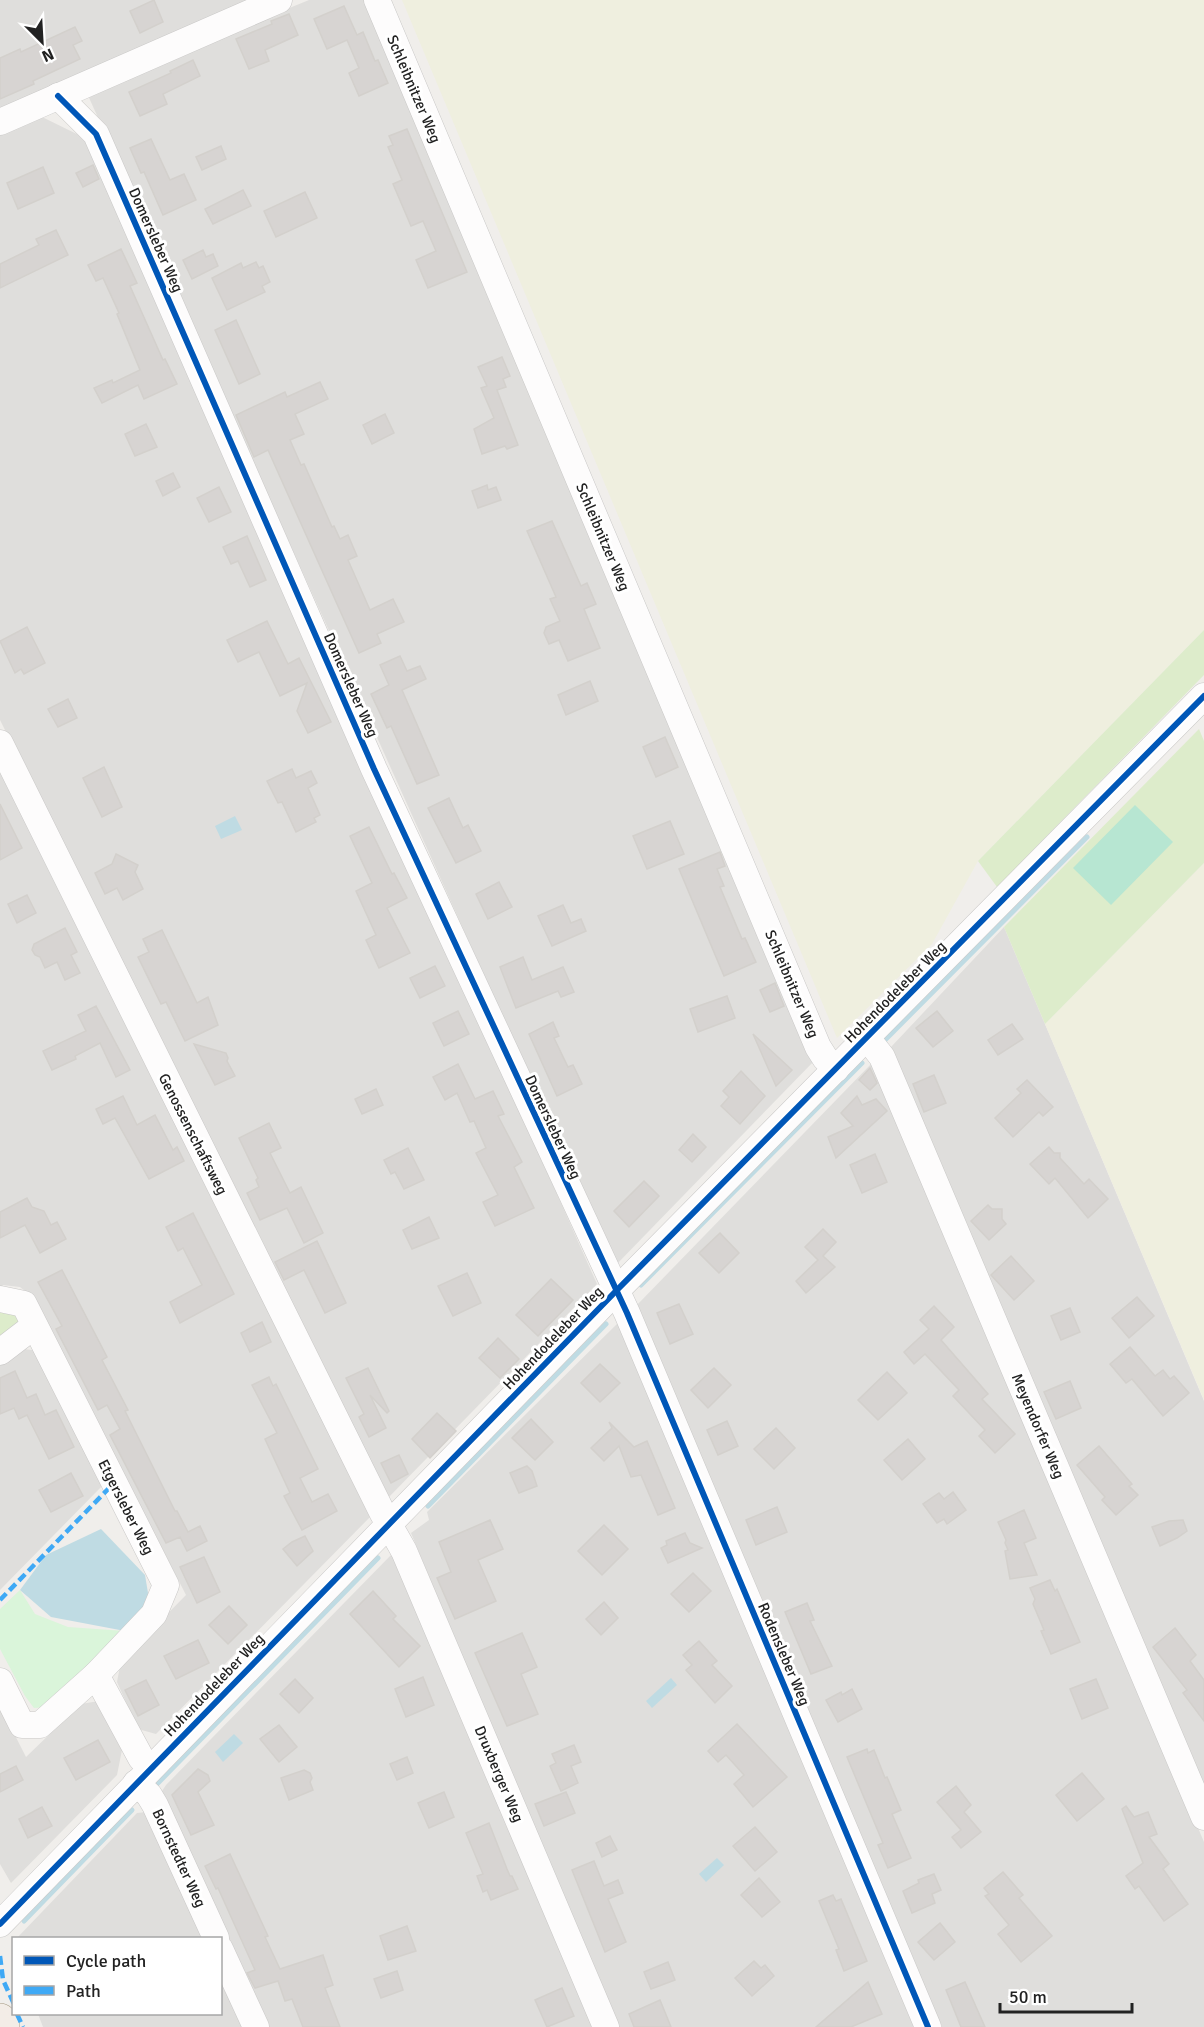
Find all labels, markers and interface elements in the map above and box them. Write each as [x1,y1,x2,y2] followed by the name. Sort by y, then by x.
[12,12,72,72] north arrow
[383,32,445,146] street label: Schleibnitzer Weg
[39,43,57,66] text: N
[125,185,187,295] street label: Domersleber Weg
[572,480,634,594] street label: Schleibnitzer Weg
[320,630,382,740] street label: Domersleber Weg
[761,927,823,1041] street label: Schleibnitzer Weg
[840,937,950,1047] street label: Hohendodeleber Weg
[155,1070,231,1198] street label: Genossenschaftsweg
[521,1072,585,1182] street label: Domersleber Weg
[499,1283,607,1393] street label: Hohendodeleber Weg
[1008,1371,1068,1481] street label: Meyendorfer Weg
[94,1456,158,1558] street label: Etgersleber Weg
[754,1600,814,1708] street label: Rodensleber Weg
[160,1630,268,1740] street label: Hohendodeleber Weg
[471,1723,527,1825] street label: Druxberger Weg
[148,1806,210,1910] street label: Bornstedter Weg
[12,1937,222,2015] legend
[66,1950,146,1972] text: Cycle path
[1000,1976,1132,2014] scale bar
[66,1980,101,2002] text: Path
[1009,1986,1047,2008] text: 50 m

